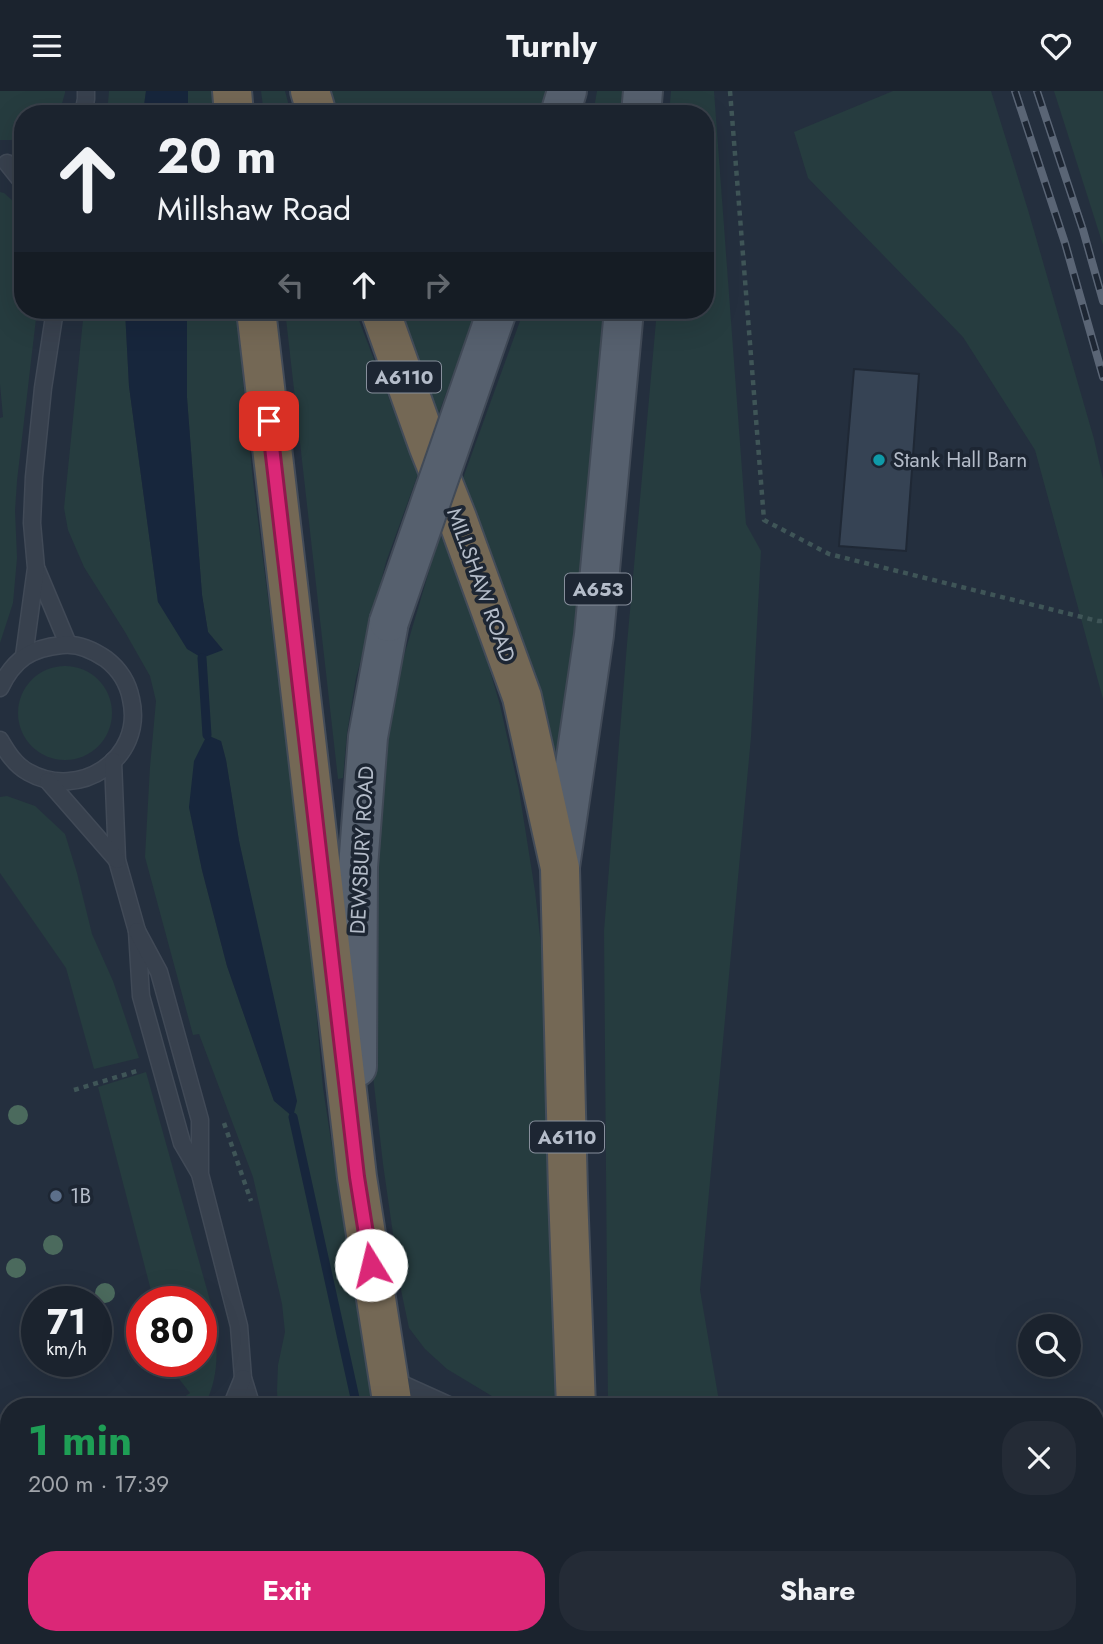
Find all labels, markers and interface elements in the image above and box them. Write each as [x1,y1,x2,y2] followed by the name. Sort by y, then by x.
[506,23,597,69] text: Turnly
[28,27,66,65] icon: menu
[1037,27,1075,65] icon: heart
[157,121,276,191] text: 20 m
[42,133,133,224] icon: ahead
[157,186,351,232] text: Millshaw Road
[272,266,310,304] icon: left
[345,266,383,304] icon: ahead
[418,266,456,304] icon: right
[367,361,441,393] road number: A6110
[239,391,299,451] pin
[250,402,288,440] icon: arrive
[893,445,1027,475] place label: Stank Hall Barn
[871,452,887,468] marker: Stank Hall Barn
[439,504,523,666] street label: MILLSHAW ROAD
[565,573,631,604] road number: A653
[343,765,381,935] street label: DEWSBURY ROAD
[530,1121,604,1153] road number: A6110
[70,1181,91,1211] place label: 1B
[48,1188,64,1204] marker: 1B
[334,1228,408,1302] position arrow
[126,1286,217,1377] speed limit sign: 80
[47,1297,86,1347] text: 71
[1018,1314,1081,1377] map controls
[1018,1314,1081,1377] button: search
[46,1336,87,1362] text: km/h
[28,1410,132,1471] text: 1 min
[1002,1421,1076,1495] button: close
[28,1467,169,1501] text: 200 m · 17:39
[28,1551,545,1631] button: Exit
[559,1551,1076,1631] button: Share

